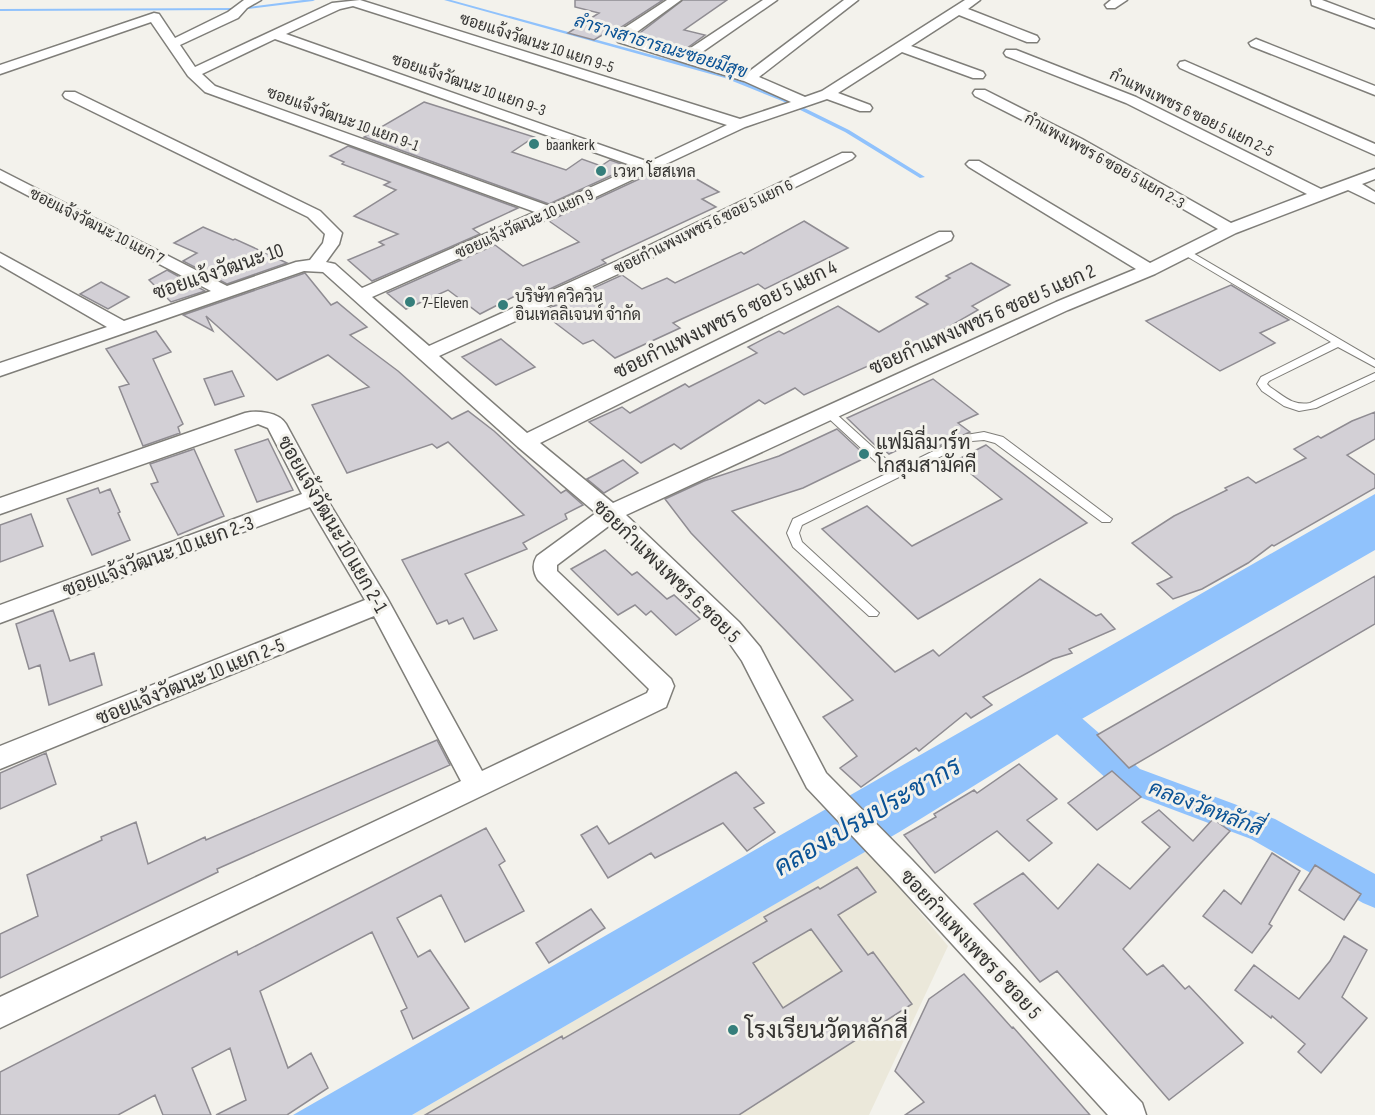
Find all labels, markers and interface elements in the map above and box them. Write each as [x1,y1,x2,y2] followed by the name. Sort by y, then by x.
[571,7,751,84] water label: ลำรางสาธารณะซอยมีสุข
[457,8,617,77] street label: ซอยแจ้งวัฒนะ 10 แยก 9-5
[389,48,549,121] street label: ซอยแจ้งวัฒนะ 10 แยก 9-3
[1106,64,1277,161] street label: กำแพงเพชร 6 ซอย 5 แยก 2-5
[264,81,422,156] street label: ซอยแจ้งวัฒนะ 10 แยก 9-1
[1021,108,1188,213] street label: กำแพงเพชร 6 ซอย 5 แยก 2-3
[546,136,595,155] place label: baankerk
[527,137,541,151] marker: baankerk
[613,160,696,182] place label: เวหา โฮสเทล
[594,164,608,178] marker: เวหา โฮสเทล
[611,175,796,279] street label: ซอยกำแพงเพชร 6 ซอย 5 แยก 6
[26,182,168,269] street label: ซอยแจ้งวัฒนะ 10 แยก 7
[452,184,597,263] street label: ซอยแจ้งวัฒนะ 10 แยก 9
[149,237,287,306] street label: ซอยแจ้งวัฒนะ 10
[610,254,841,384] street label: ซอยกำแพงเพชร 6 ซอย 5 แยก 4
[865,258,1099,381] street label: ซอยกำแพงเพชร 6 ซอย 5 แยก 2
[515,286,641,325] place label: บริษัท ควิควิน อินเทลลิเจนท์ จำกัด
[422,294,469,313] place label: 7-Eleven
[403,295,417,309] marker: 7-Eleven
[496,298,510,312] marker: บริษัท ควิควิน อินเทลลิเจนท์ จำกัด
[875,425,977,479] place label: แฟมิลี่มาร์ท โกสุมสามัคคี
[272,431,393,617] street label: ซอยแจ้งวัฒนะ 10 แยก 2-1
[857,447,871,461] marker: แฟมิลี่มาร์ท โกสุมสามัคคี
[587,494,746,648] street label: ซอยกำแพงเพชร 6 ซอย 5
[59,510,257,603] street label: ซอยแจ้งวัฒนะ 10 แยก 2-3
[92,632,288,731] street label: ซอยแจ้งวัฒนะ 10 แยก 2-5
[769,750,968,883] water label: คลองเปรมประชากร
[1145,768,1271,842] water label: คลองวัดหลักสี่
[895,864,1047,1025] street label: ซอยกำแพงเพชร 6 ซอย 5
[743,1009,908,1045] place label: โรงเรียนวัดหลักสี่
[726,1023,740,1037] marker: โรงเรียนวัดหลักสี่

